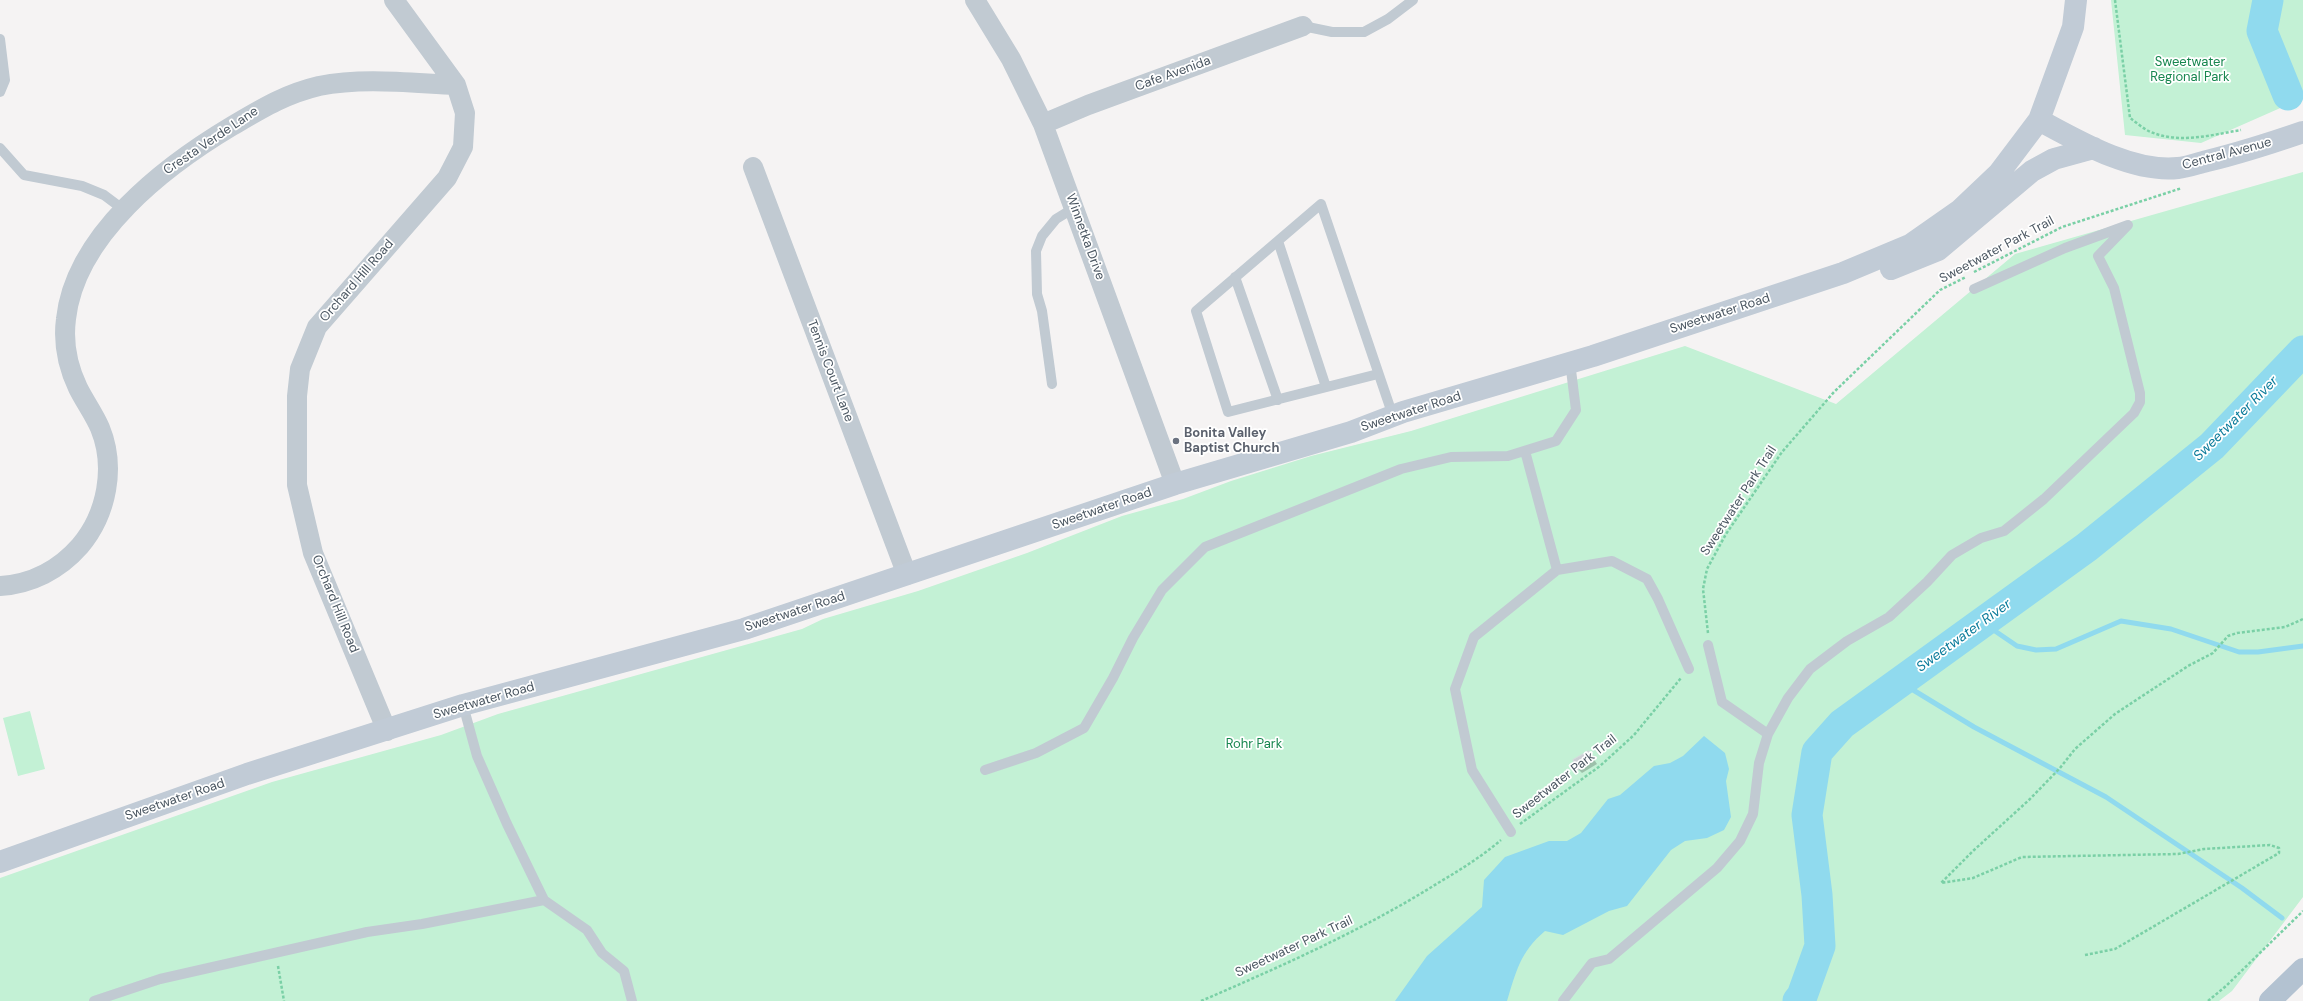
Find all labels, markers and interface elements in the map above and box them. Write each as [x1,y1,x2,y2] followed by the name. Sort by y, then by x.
[1133,53,1213,95] street label: Cafe Avenida
[2150,55,2230,86] park label: Sweetwater Regional Park
[161,104,261,178] street label: Cresta Verde Lane
[2181,135,2273,173] street label: Central Avenue
[1062,192,1108,282] street label: Winnetka Drive
[1937,213,2057,287] street label: Sweetwater Park Trail
[317,237,397,325] street label: Orchard Hill Road
[1668,290,1772,338] street label: Sweetwater Road
[803,318,857,424] street label: Tennis Court Lane
[2190,373,2282,465] water label: Sweetwater River
[1359,388,1463,436] street label: Sweetwater Road
[1184,426,1280,457] place label: Bonita Valley Baptist Church
[1171,436,1181,446] marker: Bonita Valley Baptist Church
[1698,443,1780,559] street label: Sweetwater Park Trail
[1050,485,1154,533] street label: Sweetwater Road
[308,553,362,655] street label: Orchard Hill Road
[743,588,847,636] street label: Sweetwater Road
[1913,596,2015,676] water label: Sweetwater River
[432,679,536,723] street label: Sweetwater Road
[1510,732,1620,822] street label: Sweetwater Park Trail
[1226,737,1282,753] park label: Rohr Park
[123,776,227,824] street label: Sweetwater Road
[1233,913,1355,981] street label: Sweetwater Park Trail

